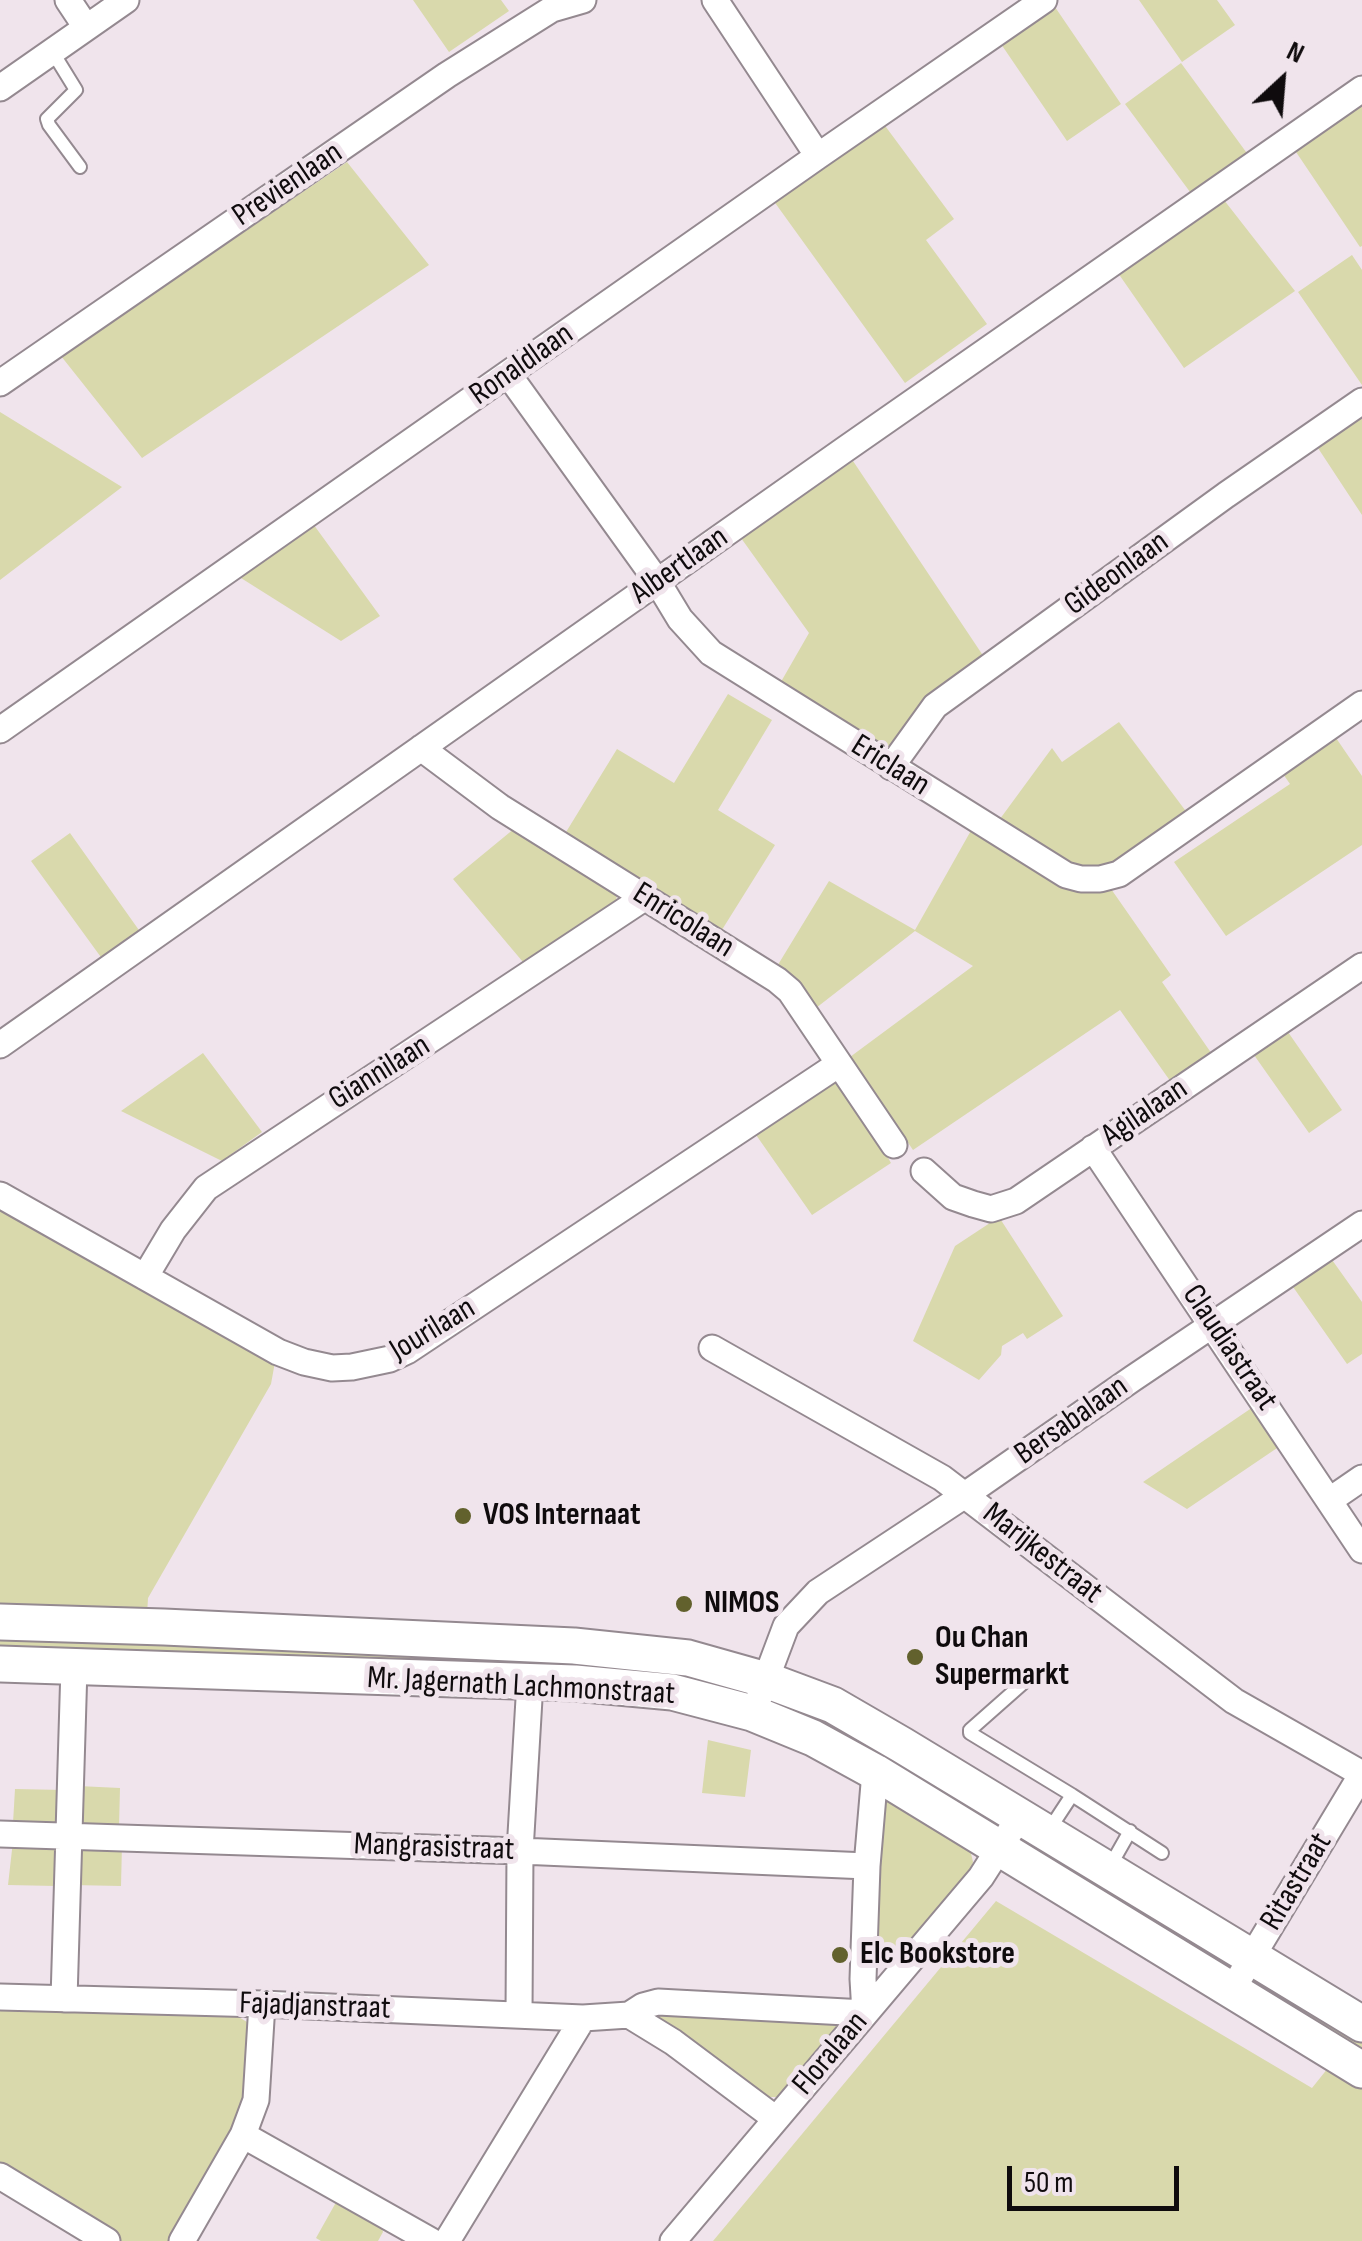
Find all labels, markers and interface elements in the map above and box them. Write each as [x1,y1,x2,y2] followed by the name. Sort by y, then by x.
[1232,30,1332,130] north arrow
[1281,34,1309,71] text: N
[226,134,350,236] street label: Previenlaan
[463,316,581,414] street label: Ronaldlaan
[624,519,736,613] street label: Albertlaan
[1057,523,1177,625] street label: Gideonlaan
[844,727,936,805] street label: Ericlaan
[625,875,741,967] street label: Enricolaan
[322,1027,438,1119] street label: Giannilaan
[1095,1070,1195,1156] street label: Agilalaan
[1173,1278,1285,1418] street label: Claudiastraat
[383,1290,483,1370] street label: Jourilaan
[1008,1368,1136,1474] street label: Bersabalaan
[975,1495,1109,1613] street label: Marijkestraat
[483,1497,641,1535] place label: VOS Internaat
[452,1505,474,1527] marker: VOS Internaat
[704,1585,779,1623] place label: NIMOS
[673,1593,695,1615] marker: NIMOS
[935,1620,1069,1695] place label: Ou Chan Supermarkt
[904,1646,926,1668] marker: Ou Chan Supermarkt
[366,1660,676,1714] street label: Mr. Jagernath Lachmonstraat
[353,1826,515,1870] street label: Mangrasistraat
[1253,1826,1341,1938] street label: Ritastraat
[860,1936,1015,1974] place label: Elc Bookstore
[829,1944,851,1966] marker: Elc Bookstore
[239,1985,391,2029] street label: Fajadjanstraat
[785,2005,877,2103] street label: Floralaan
[1012,2146,1184,2208] scale bar
[1024,2165,1073,2201] text: 50 m

